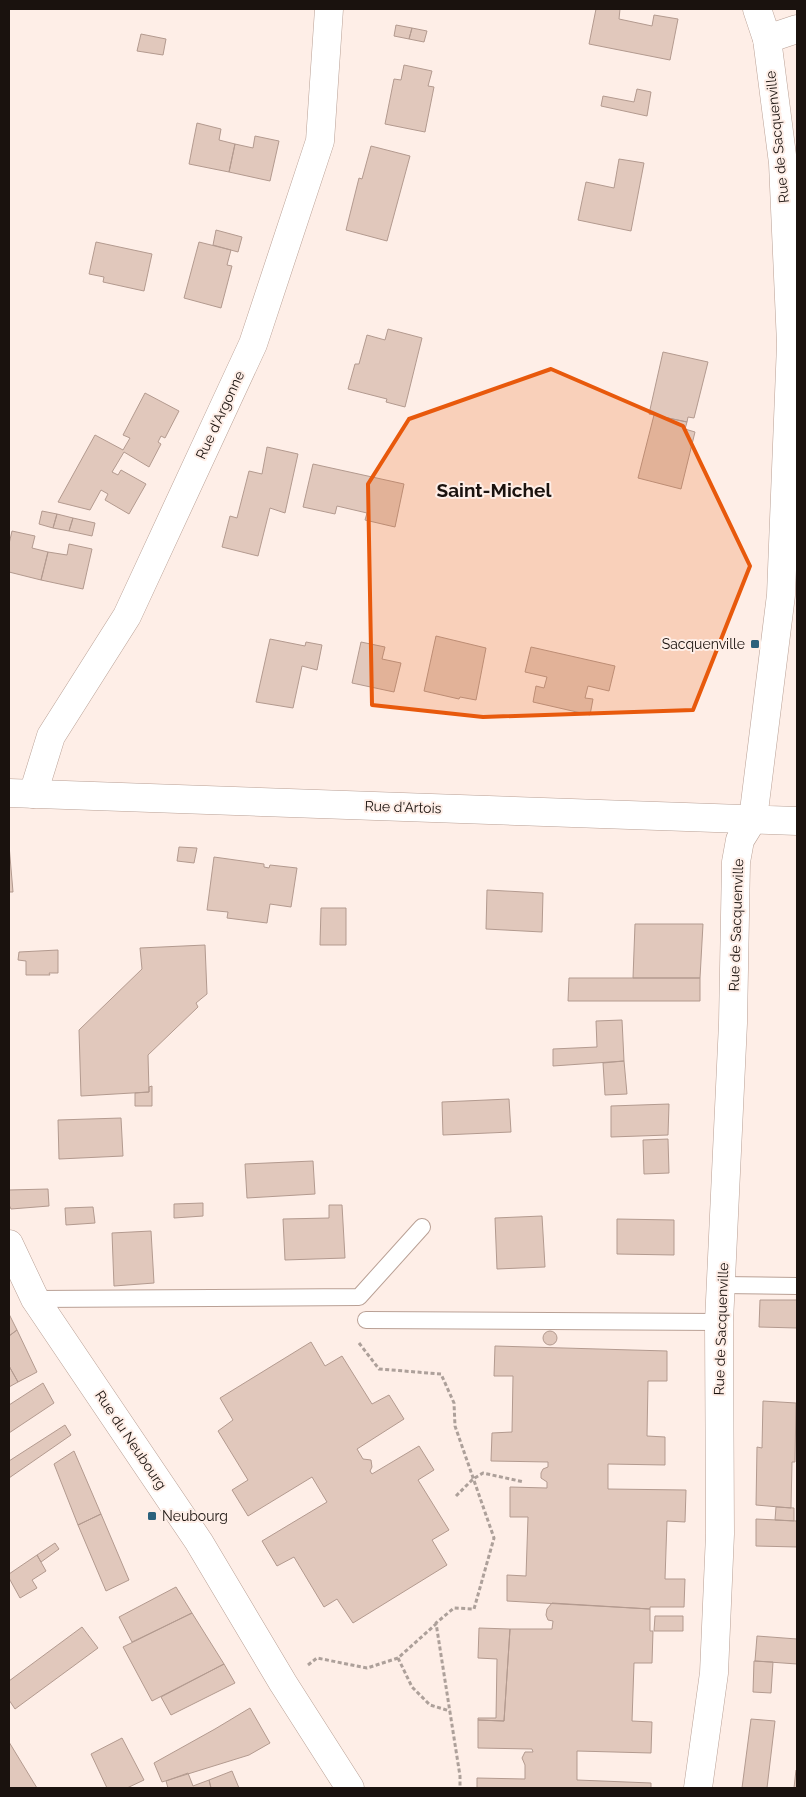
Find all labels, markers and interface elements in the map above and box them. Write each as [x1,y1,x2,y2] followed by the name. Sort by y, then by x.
[762,70,792,204] street label: Rue de Sacquenville
[193,368,247,462] street label: Rue d'Argonne
[437,479,552,501] district label: Saint-Michel
[662,636,745,652] place label: Sacquenville
[749,638,761,650] marker: Sacquenville
[364,798,442,816] street label: Rue d'Artois
[726,858,746,992] street label: Rue de Sacquenville
[711,1262,731,1396] street label: Rue de Sacquenville
[92,1388,170,1492] street label: Rue du Neubourg
[162,1508,228,1524] place label: Neubourg
[146,1510,158,1522] marker: Neubourg

